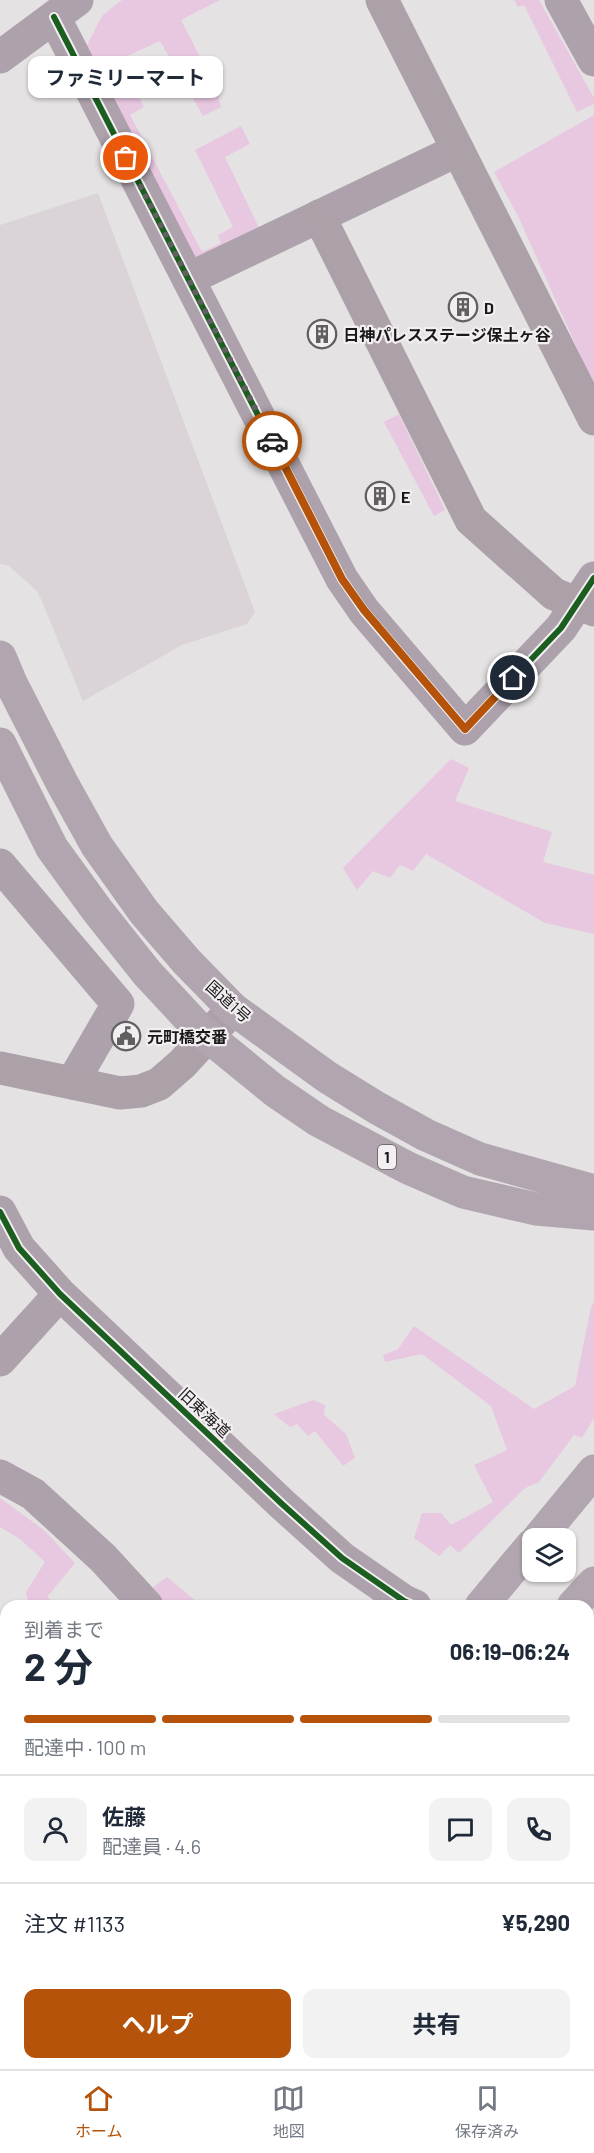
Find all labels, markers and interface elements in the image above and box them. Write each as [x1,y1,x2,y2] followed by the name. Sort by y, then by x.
[28,56,224,98] callout: ファミリーマート
[46,65,206,89] text: ファミリーマート
[100,132,151,183] pin
[109,141,142,174] icon: bag
[447,291,479,323] building icon: D
[484,298,494,317] place label: D
[306,318,338,350] building icon: 日神パレスステージ保土ヶ谷
[343,325,551,344] place label: 日神パレスステージ保土ヶ谷
[242,411,302,471] courier
[256,425,289,458] icon: car
[364,480,396,512] building icon: E
[401,487,410,506] place label: E
[487,652,538,703] pin
[496,661,529,694] icon: home
[203,976,255,1026] street label: 国道1号
[110,1020,142,1052] public building icon: 元町橋交番
[147,1027,227,1046] place label: 元町橋交番
[378,1145,396,1169] road number: 1
[175,1383,235,1441] street label: 旧東海道
[522,1528,576,1582] map controls
[522,1528,576,1582] button: layers
[24,1617,104,1641] text: 到着まで
[450,1638,570,1664] text: 06:19–06:24
[24,1642,93,1689] text: 2 分
[24,1735,146,1759] text: 配達中 · 100 m
[24,1798,87,1861] button: person
[429,1798,492,1861] button: chat
[507,1798,570,1861] button: phone
[102,1803,146,1829] text: 佐藤
[102,1834,201,1858] text: 配達員 · 4.6
[501,1909,570,1935] text: ¥5,290
[24,1910,125,1936] text: 注文 #1133
[24,1989,291,2058] button: ヘルプ
[303,1989,570,2058] button: 共有
[75,2082,122,2142] tab: ホーム
[272,2082,305,2142] tab: 地図
[455,2082,519,2142] tab: 保存済み

